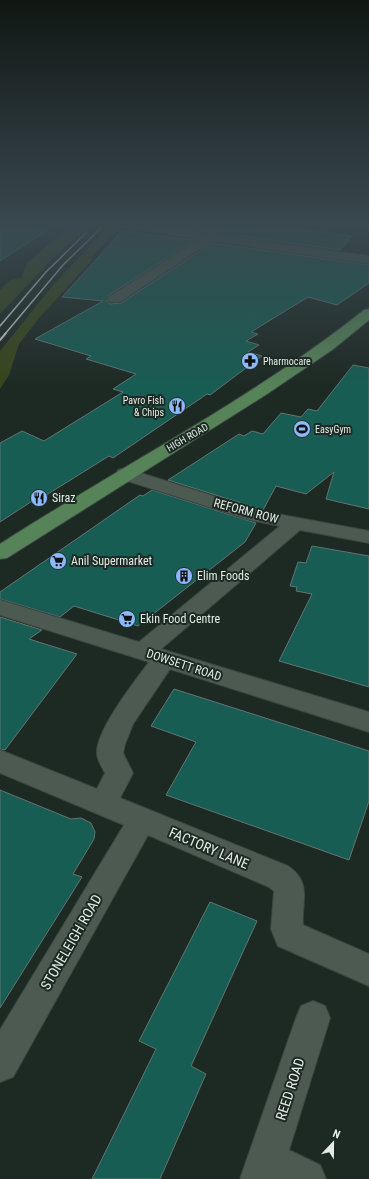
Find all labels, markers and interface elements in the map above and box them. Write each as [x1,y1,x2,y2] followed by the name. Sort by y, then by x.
[240,351,260,371] pharmacy icon: Pharmocare
[263,356,311,367] place label: Pharmocare
[123,395,164,418] place label: Pavro Fish & Chips
[167,396,187,416] restaurant icon: Pavro Fish & Chips
[292,419,312,439] sports icon: EasyGym
[165,421,210,454] street label: HIGH ROAD
[315,424,351,435] place label: EasyGym
[29,488,49,508] restaurant icon: Siraz
[52,491,75,505] place label: Siraz
[212,496,280,526] street label: REFORM ROW
[48,551,68,571] supermarket icon: Anil Supermarket
[71,554,153,568] place label: Anil Supermarket
[174,566,194,586] building icon: Elim Foods
[197,569,249,583] place label: Elim Foods
[117,609,137,629] supermarket icon: Ekin Food Centre
[140,612,220,626] place label: Ekin Food Centre
[145,646,223,684] street label: DOWSETT ROAD
[167,824,251,872] street label: FACTORY LANE
[37,891,105,993] street label: STONELEIGH ROAD
[272,1056,308,1122] street label: REED ROAD
[313,1123,353,1163] north arrow
[331,1127,342,1142] text: N

